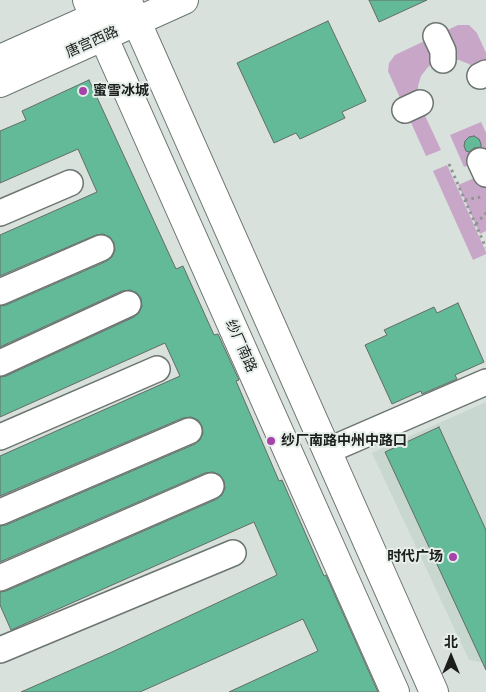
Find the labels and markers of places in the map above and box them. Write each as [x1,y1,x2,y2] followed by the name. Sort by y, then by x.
[93,83,149,99] place label: 蜜雪冰城
[77,85,89,97] marker: 蜜雪冰城
[281,433,407,449] place label: 纱厂南路中州中路口
[265,435,277,447] marker: 纱厂南路中州中路口
[387,549,443,565] place label: 时代广场
[447,551,459,563] marker: 时代广场

